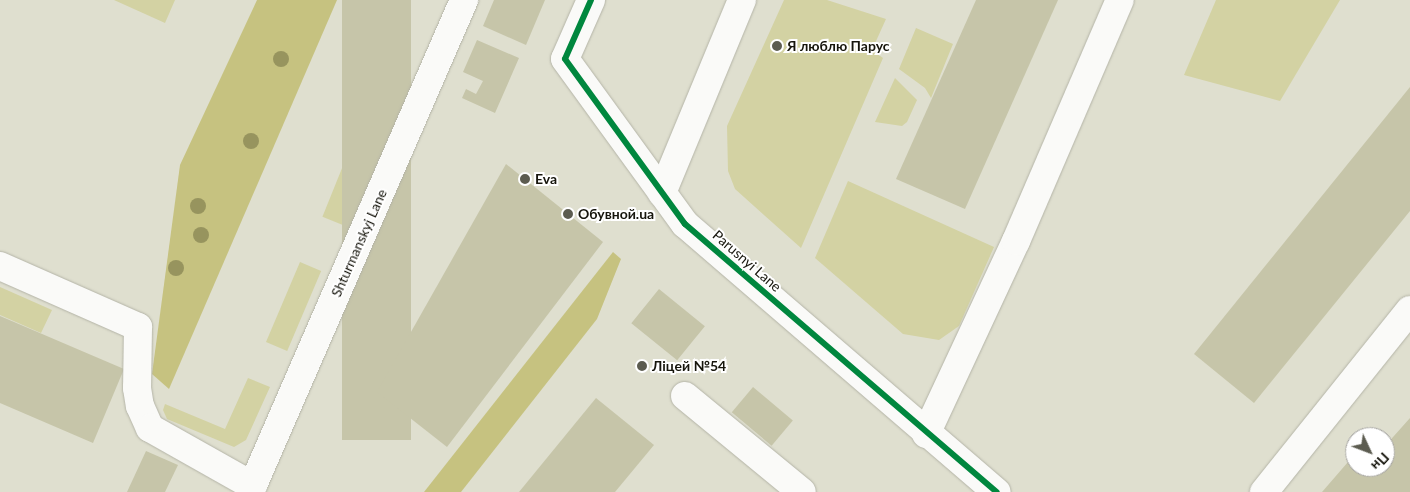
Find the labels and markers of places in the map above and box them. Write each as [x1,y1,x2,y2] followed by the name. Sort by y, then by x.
[787,38,890,54] place label: Я люблю Парус
[771,40,783,52] marker: Я люблю Парус
[535,171,557,187] place label: Eva
[519,173,531,185] marker: Eva
[578,206,654,222] place label: Обувной.ua
[562,208,574,220] marker: Обувной.ua
[652,358,726,374] place label: Ліцей №54
[636,360,648,372] marker: Ліцей №54

